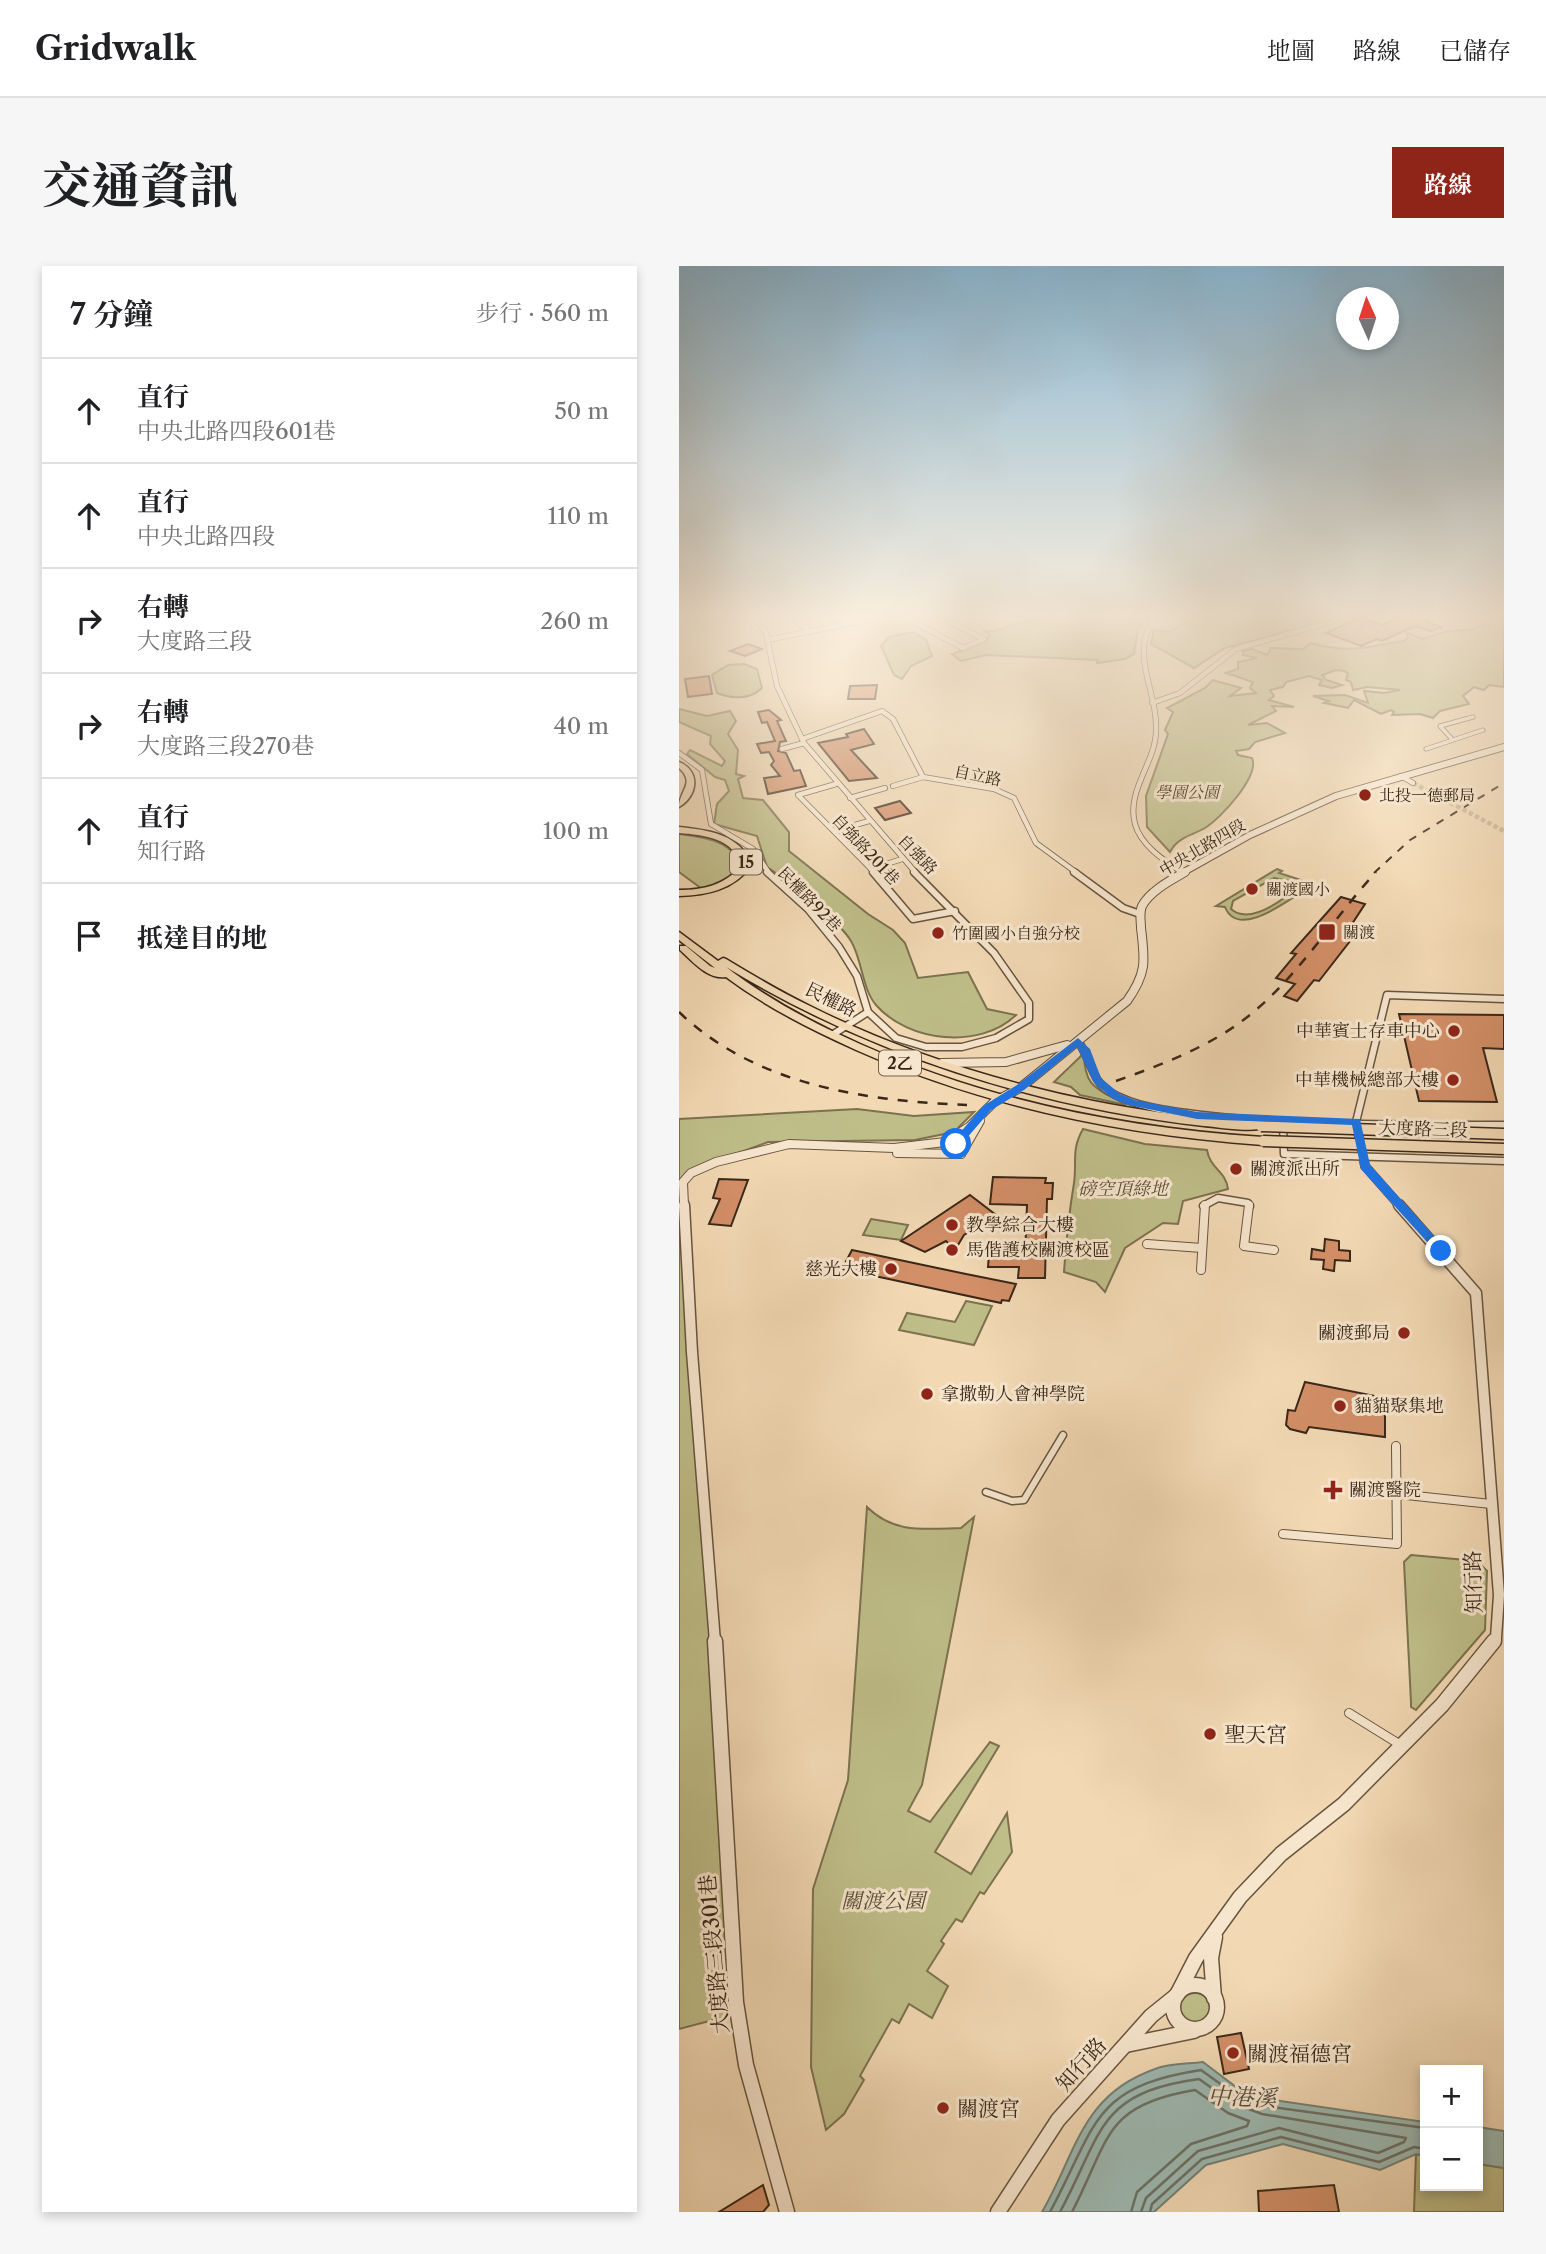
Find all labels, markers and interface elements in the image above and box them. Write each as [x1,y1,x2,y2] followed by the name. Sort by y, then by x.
[35,28,196,69] text: Gridwalk
[1267,36,1315,65] text: 地圖
[1353,36,1401,65] text: 路線
[1439,36,1511,65] text: 已儲存
[1392,147,1504,218] button: 路線
[42,155,238,216] text: 交通資訊
[1336,287,1399,350] north arrow
[70,296,153,333] text: 7 分鐘
[476,299,609,327] text: 步行 · 560 m
[137,381,189,413] text: 直行
[70,392,108,430] icon: ahead
[554,397,609,425] text: 50 m
[137,417,336,445] text: 中央北路四段601巷
[137,486,189,518] text: 直行
[70,497,108,535] icon: ahead
[548,502,609,530] text: 110 m
[137,522,275,550] text: 中央北路四段
[137,591,189,623] text: 右轉
[70,602,108,640] icon: right
[540,607,609,635] text: 260 m
[137,627,252,655] text: 大度路三段
[137,696,189,728] text: 右轉
[70,707,108,745] icon: right
[554,712,609,740] text: 40 m
[137,732,314,760] text: 大度路三段270巷
[952,760,1004,790] street label: 自立路
[1155,782,1222,802] park label: 學園公園
[1379,785,1475,805] place label: 北投一德郵局
[1357,787,1373,803] marker: 北投一德郵局
[137,801,189,833] text: 直行
[828,809,904,889] street label: 自強路201巷
[70,812,108,850] icon: ahead
[1155,814,1249,880] street label: 中央北路四段
[543,817,609,845] text: 100 m
[894,830,942,878] street label: 自強路
[137,837,206,865] text: 知行路
[730,849,762,874] road number: 15
[774,862,846,936] street label: 民權路92巷
[1266,879,1330,899] place label: 關渡國小
[1244,881,1260,897] marker: 關渡國小
[70,917,108,955] icon: arrive
[137,922,267,954] text: 抵達目的地
[1317,922,1337,942] marker: 關渡
[1343,922,1375,942] place label: 關渡
[952,923,1080,943] place label: 竹圍國小自強分校
[930,925,946,941] marker: 竹圍國小自強分校
[802,978,860,1022] street label: 民權路
[1296,1020,1440,1042] place label: 中華賓士存車中心
[1446,1023,1462,1039] marker: 中華賓士存車中心
[879,1050,921,1076] road number: 2乙
[1295,1069,1439,1091] place label: 中華機械總部大樓
[1445,1072,1461,1088] marker: 中華機械總部大樓
[1378,1116,1468,1142] street label: 大度路三段
[940,1128,971,1159] route start
[1250,1158,1340,1180] place label: 關渡派出所
[1228,1161,1244,1177] marker: 關渡派出所
[1078,1178,1170,1200] park label: 磅空頂綠地
[966,1214,1074,1236] place label: 教學綜合大樓
[944,1217,960,1233] marker: 教學綜合大樓
[1425,1235,1456,1266] route end
[966,1239,1110,1261] place label: 馬偕護校關渡校區
[944,1242,960,1258] marker: 馬偕護校關渡校區
[805,1258,877,1280] place label: 慈光大樓
[883,1261,899,1277] marker: 慈光大樓
[1318,1322,1390,1344] place label: 關渡郵局
[1396,1325,1412,1341] marker: 關渡郵局
[941,1383,1085,1405] place label: 拿撒勒人會神學院
[919,1386,935,1402] marker: 拿撒勒人會神學院
[1354,1395,1444,1417] place label: 貓貓聚集地
[1332,1398,1348,1414] marker: 貓貓聚集地
[1349,1479,1421,1501] place label: 關渡醫院
[1323,1480,1343,1500] marker: 關渡醫院
[1459,1550,1487,1614] street label: 知行路
[1224,1722,1287,1747] place label: 聖天宮
[1202,1726,1218,1742] marker: 聖天宮
[695,1873,733,2035] street label: 大度路三段301巷
[841,1888,928,1913] park label: 關渡公園
[1051,2032,1111,2096] street label: 知行路
[1247,2041,1352,2066] place label: 關渡福德宮
[1225,2045,1241,2061] marker: 關渡福德宮
[1420,2065,1483,2191] map controls
[1420,2065,1483,2128] button: +
[1207,2082,1280,2112] water label: 中港溪
[957,2096,1020,2121] place label: 關渡宮
[935,2100,951,2116] marker: 關渡宮
[1420,2128,1483,2191] button: −

